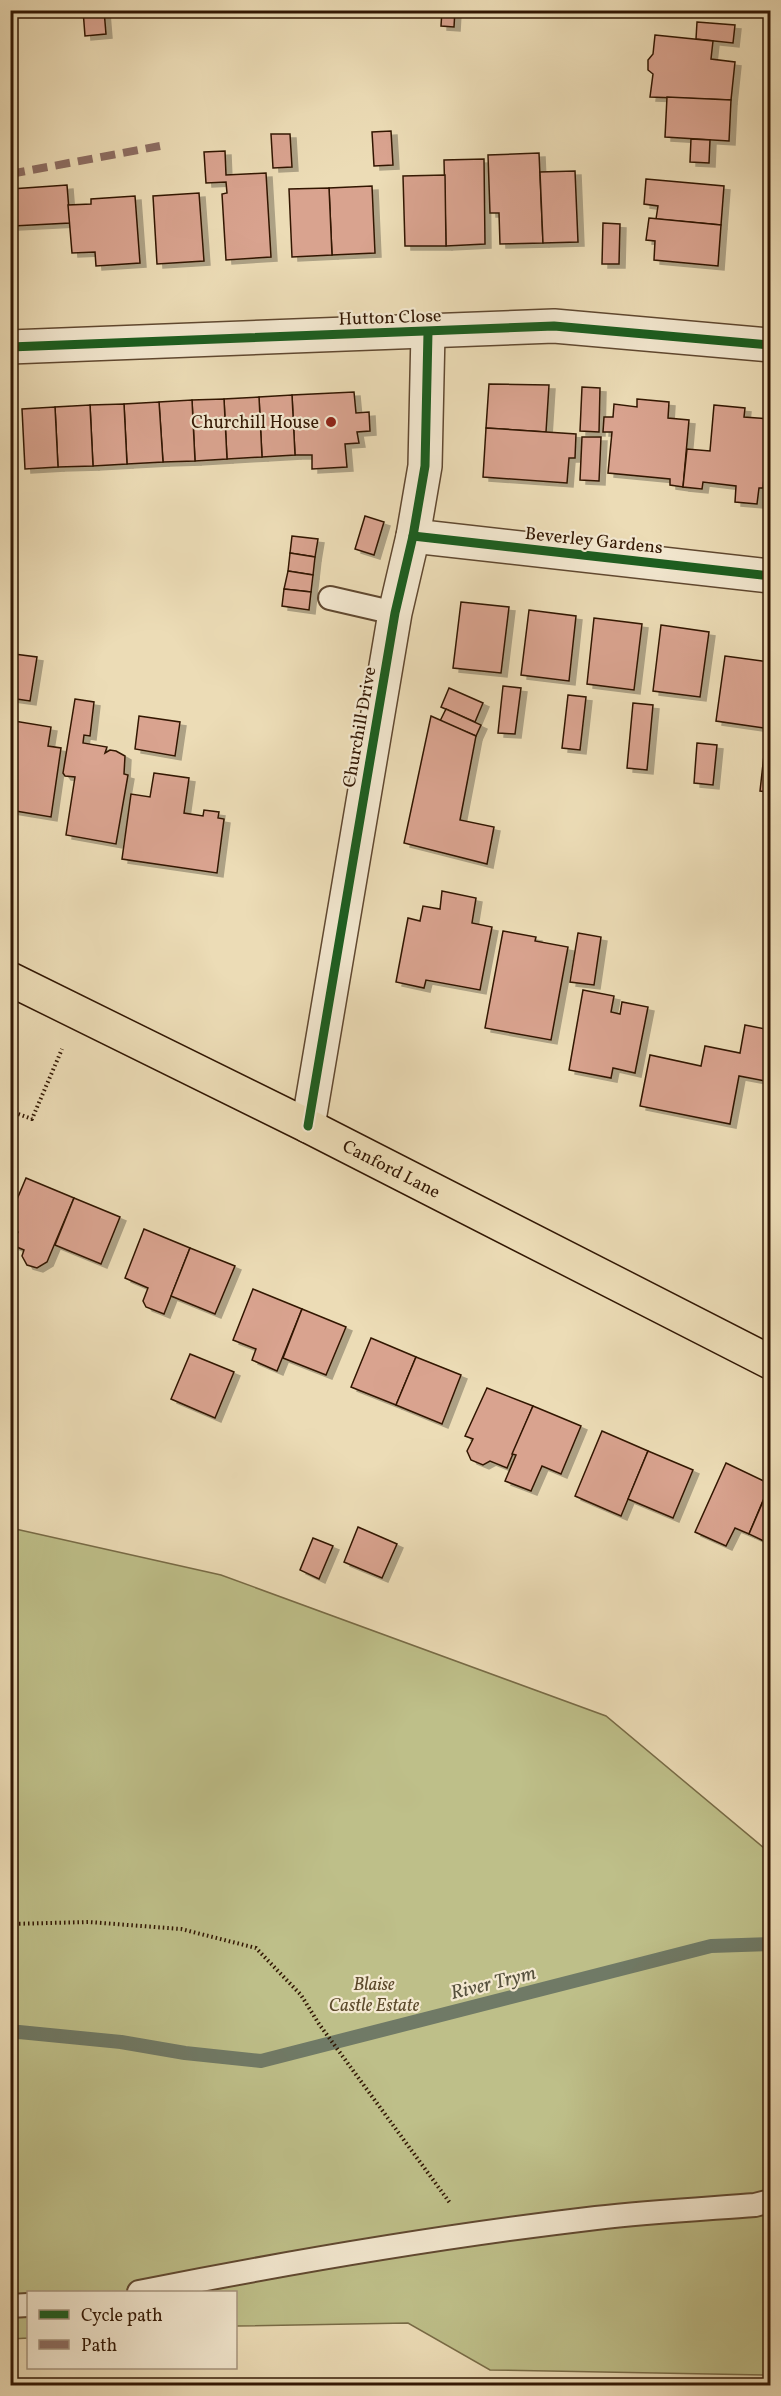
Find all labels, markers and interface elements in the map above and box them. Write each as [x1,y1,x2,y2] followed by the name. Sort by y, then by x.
[338,304,442,333] street label: Hutton Close
[191,411,319,436] place label: Churchill House
[324,415,338,429] marker: Churchill House
[524,522,664,561] street label: Beverley Gardens
[338,665,383,790] street label: Churchill Drive
[337,1135,444,1205] street label: Canford Lane
[448,1960,539,2008] water label: River Trym
[329,1973,420,2019] park label: Blaise Castle Estate
[27,2291,237,2369] legend
[81,2304,163,2329] text: Cycle path
[81,2334,117,2359] text: Path

